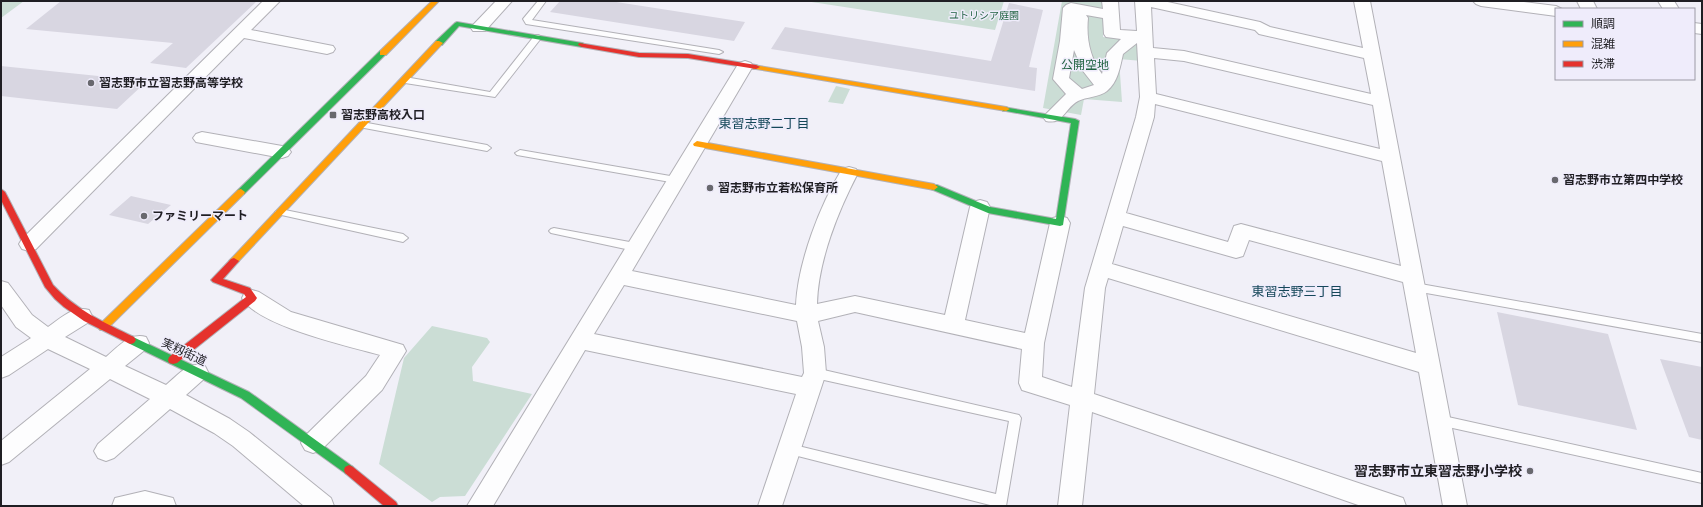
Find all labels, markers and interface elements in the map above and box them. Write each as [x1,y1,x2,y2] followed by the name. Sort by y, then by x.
[1555,8,1695,80] legend
[949,9,1019,22] park label: ユトリシア庭園
[1591,17,1615,31] text: 順調
[1591,37,1615,51] text: 混雑
[1591,57,1615,71] text: 渋滞
[1061,58,1109,72] park label: 公開空地
[99,76,243,90] place label: 習志野市立習志野高等学校
[86,78,96,88] marker: 習志野市立習志野高等学校
[341,108,425,122] place label: 習志野高校入口
[328,110,338,120] marker: 習志野高校入口
[718,116,810,131] district label: 東習志野二丁目
[1563,173,1683,187] place label: 習志野市立第四中学校
[1550,175,1560,185] marker: 習志野市立第四中学校
[718,181,838,195] place label: 習志野市立若松保育所
[705,183,715,193] marker: 習志野市立若松保育所
[152,209,248,223] place label: ファミリーマート
[139,211,149,221] marker: ファミリーマート
[1251,284,1343,299] district label: 東習志野三丁目
[159,336,209,368] street label: 実籾街道
[1354,463,1522,480] place label: 習志野市立東習志野小学校
[1525,466,1535,476] marker: 習志野市立東習志野小学校

